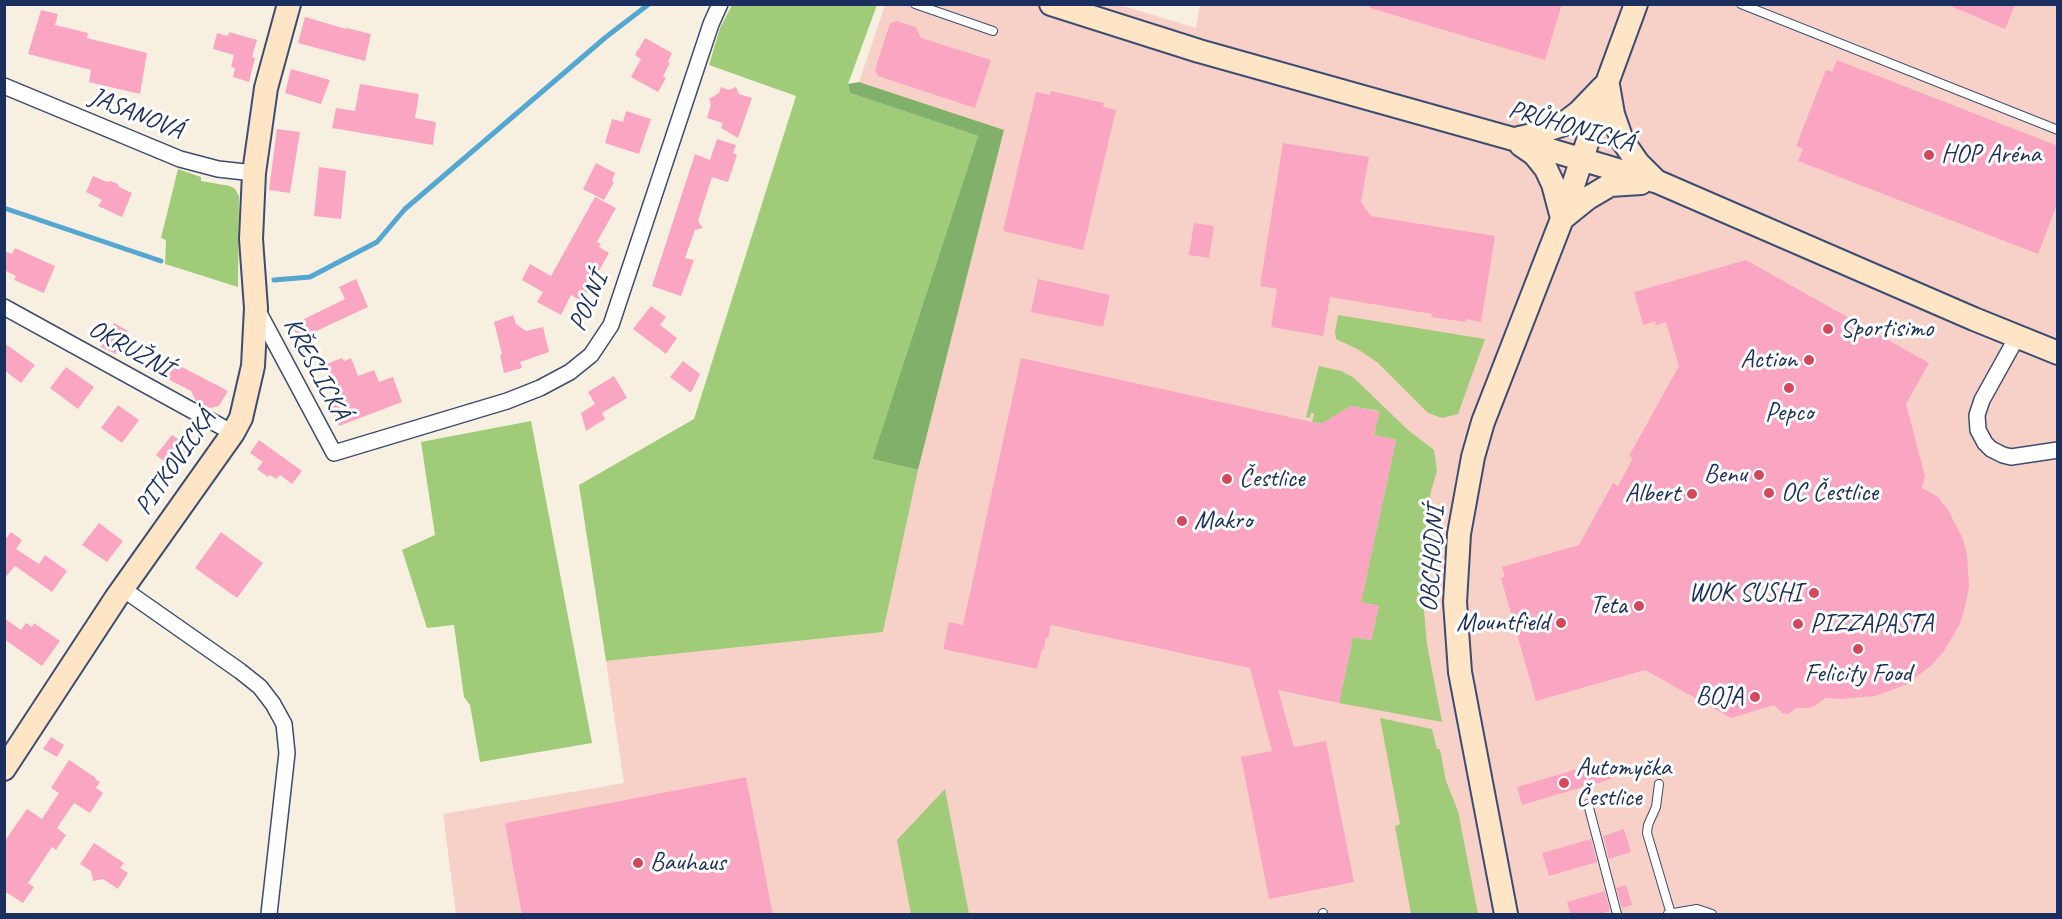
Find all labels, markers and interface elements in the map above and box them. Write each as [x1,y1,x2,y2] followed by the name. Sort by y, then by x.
[85,81,187,147] street label: JASANOVÁ
[1505,94,1637,160] street label: PRŮHONICKÁ
[1941,139,2041,171] place label: HOP Aréna
[1922,148,1936,162] marker: HOP Aréna
[562,268,616,336] street label: POLNÍ
[83,313,177,385] street label: OKRUŽNÍ
[276,313,356,425] street label: KŘESLICKÁ
[1840,313,1933,345] place label: Sportisimo
[1821,322,1835,336] marker: Sportisimo
[1740,344,1797,376] place label: Action
[1802,353,1816,367] marker: Action
[1782,381,1796,395] marker: Pepco
[1765,397,1813,429] place label: Pepco
[129,405,223,521] street label: PITKOVICKÁ
[1704,459,1747,491] place label: Benu
[1239,463,1304,495] place label: Čestlice
[1752,468,1766,482] marker: Benu
[1220,472,1234,486] marker: Čestlice
[1781,477,1878,509] place label: OC Čestlice
[1625,478,1680,510] place label: Albert
[1762,486,1776,500] marker: OC Čestlice
[1685,487,1699,501] marker: Albert
[1194,505,1252,537] place label: Makro
[1414,505,1452,613] street label: OBCHODNÍ
[1175,514,1189,528] marker: Makro
[1688,577,1802,609] place label: WOK SUSHI
[1807,586,1821,600] marker: WOK SUSHI
[1590,590,1627,622] place label: Teta
[1632,599,1646,613] marker: Teta
[1456,607,1549,639] place label: Mountfield
[1810,608,1933,640] place label: PIZZAPASTA
[1554,616,1568,630] marker: Mountfield
[1791,617,1805,631] marker: PIZZAPASTA
[1851,642,1865,656] marker: Felicity Food
[1805,658,1911,690] place label: Felicity Food
[1696,681,1743,713] place label: BOJA
[1748,690,1762,704] marker: BOJA
[1576,752,1671,814] place label: Automyčka Čestlice
[1557,776,1571,790] marker: Automyčka Čestlice
[650,847,726,879] place label: Bauhaus
[631,856,645,870] marker: Bauhaus

